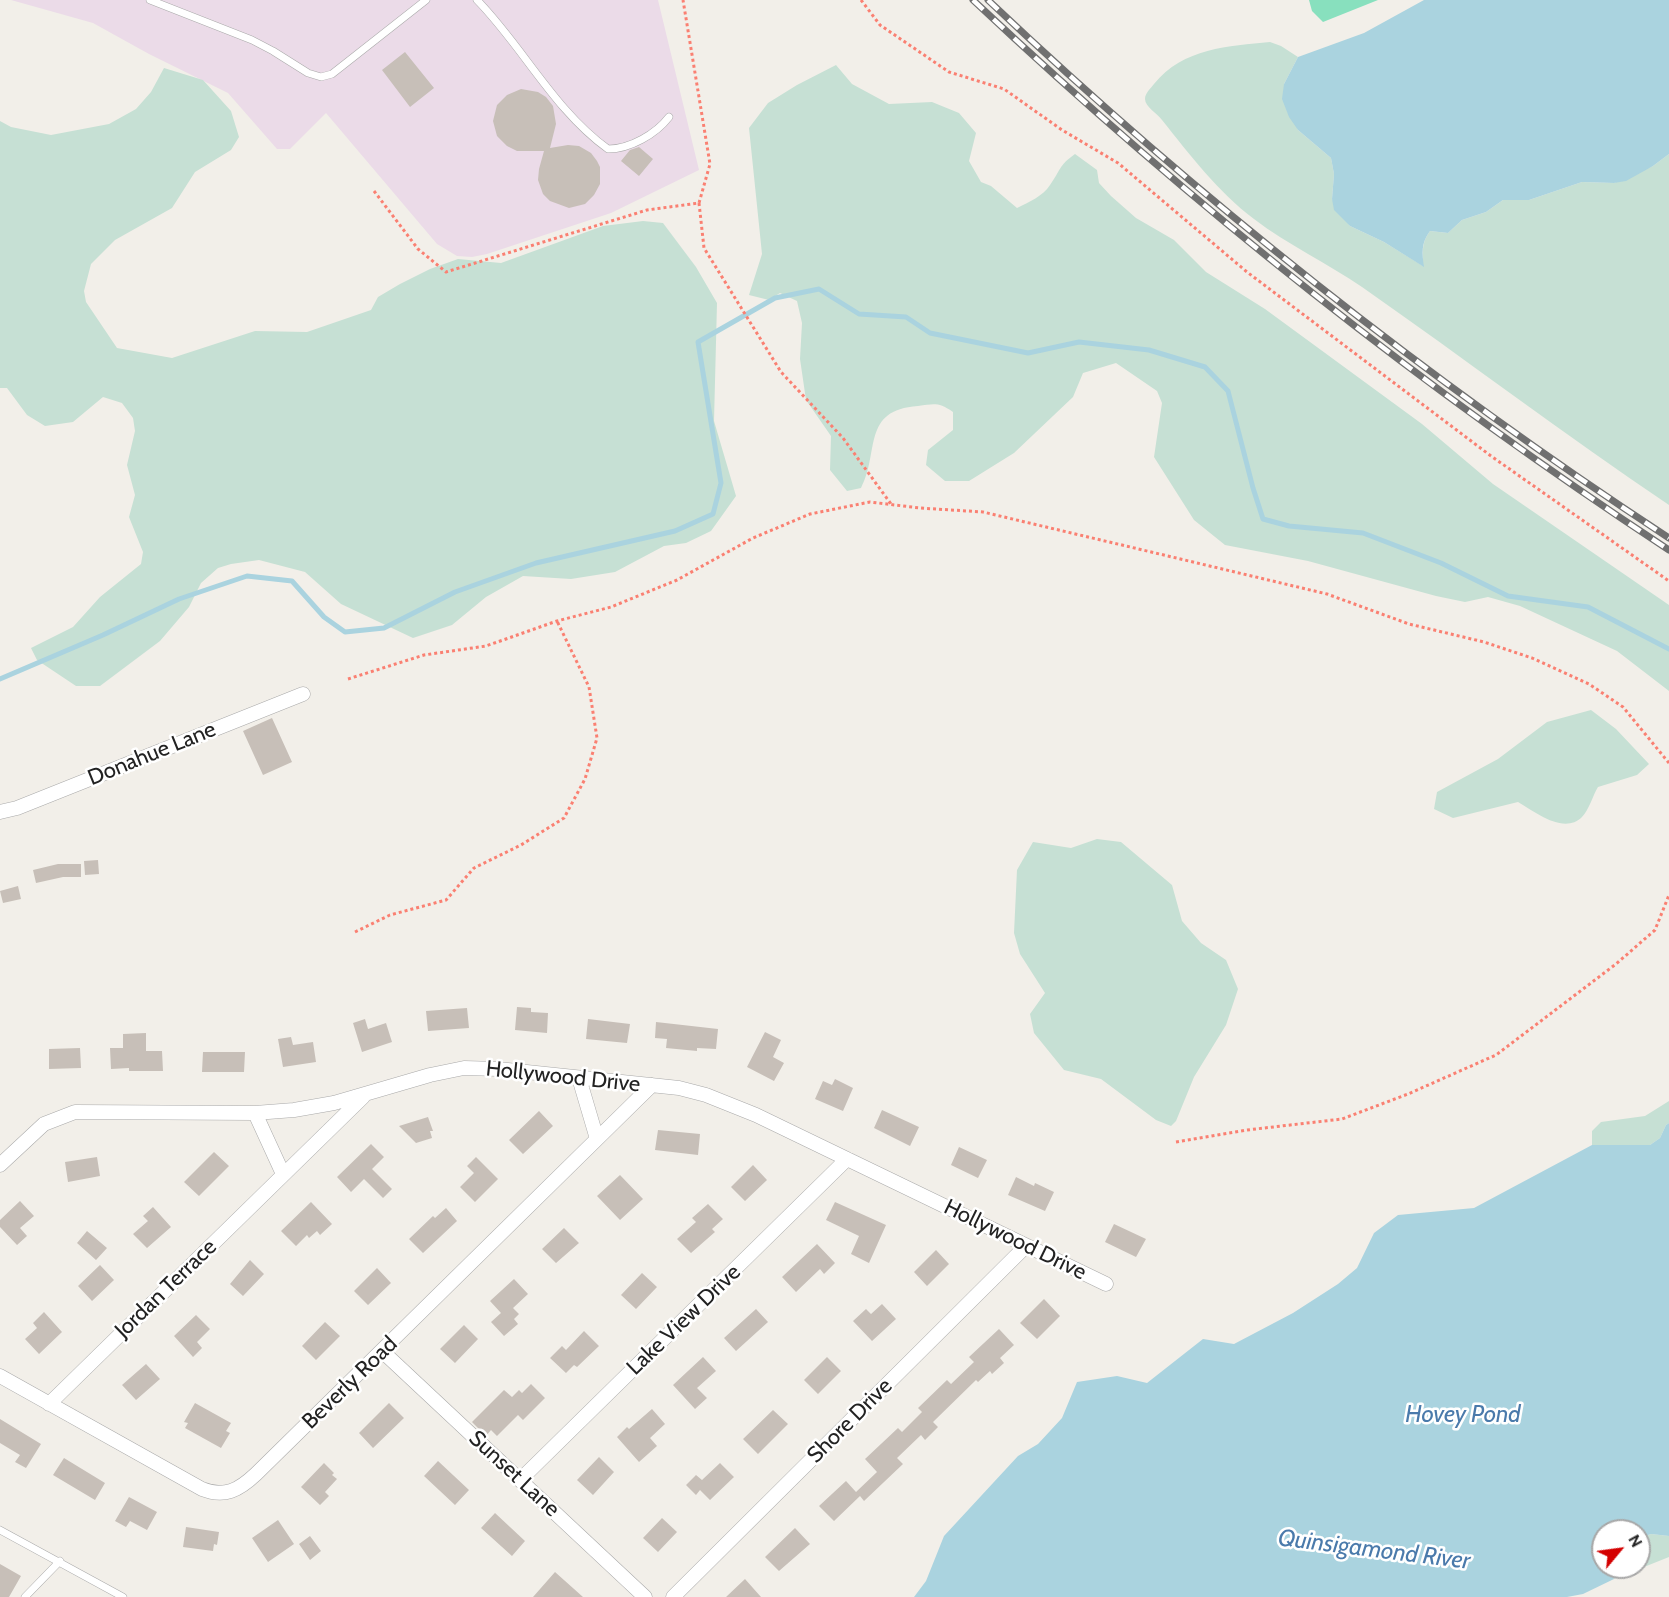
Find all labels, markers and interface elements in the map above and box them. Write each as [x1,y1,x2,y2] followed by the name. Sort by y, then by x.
[84,716,220,792] street label: Donahue Lane
[484,1056,642,1098] street label: Hollywood Drive
[939,1194,1091,1286] street label: Hollywood Drive
[110,1234,222,1344] street label: Jordan Terrace
[622,1259,746,1381] street label: Lake View Drive
[297,1331,403,1435] street label: Beverly Road
[802,1373,898,1469] street label: Shore Drive
[1405,1401,1521,1429] water label: Hovey Pond
[463,1425,565,1523] street label: Sunset Lane
[1591,1519,1651,1579] north arrow
[1276,1524,1472,1576] water label: Quinsigamond River
[1624,1531,1646,1551] text: N

